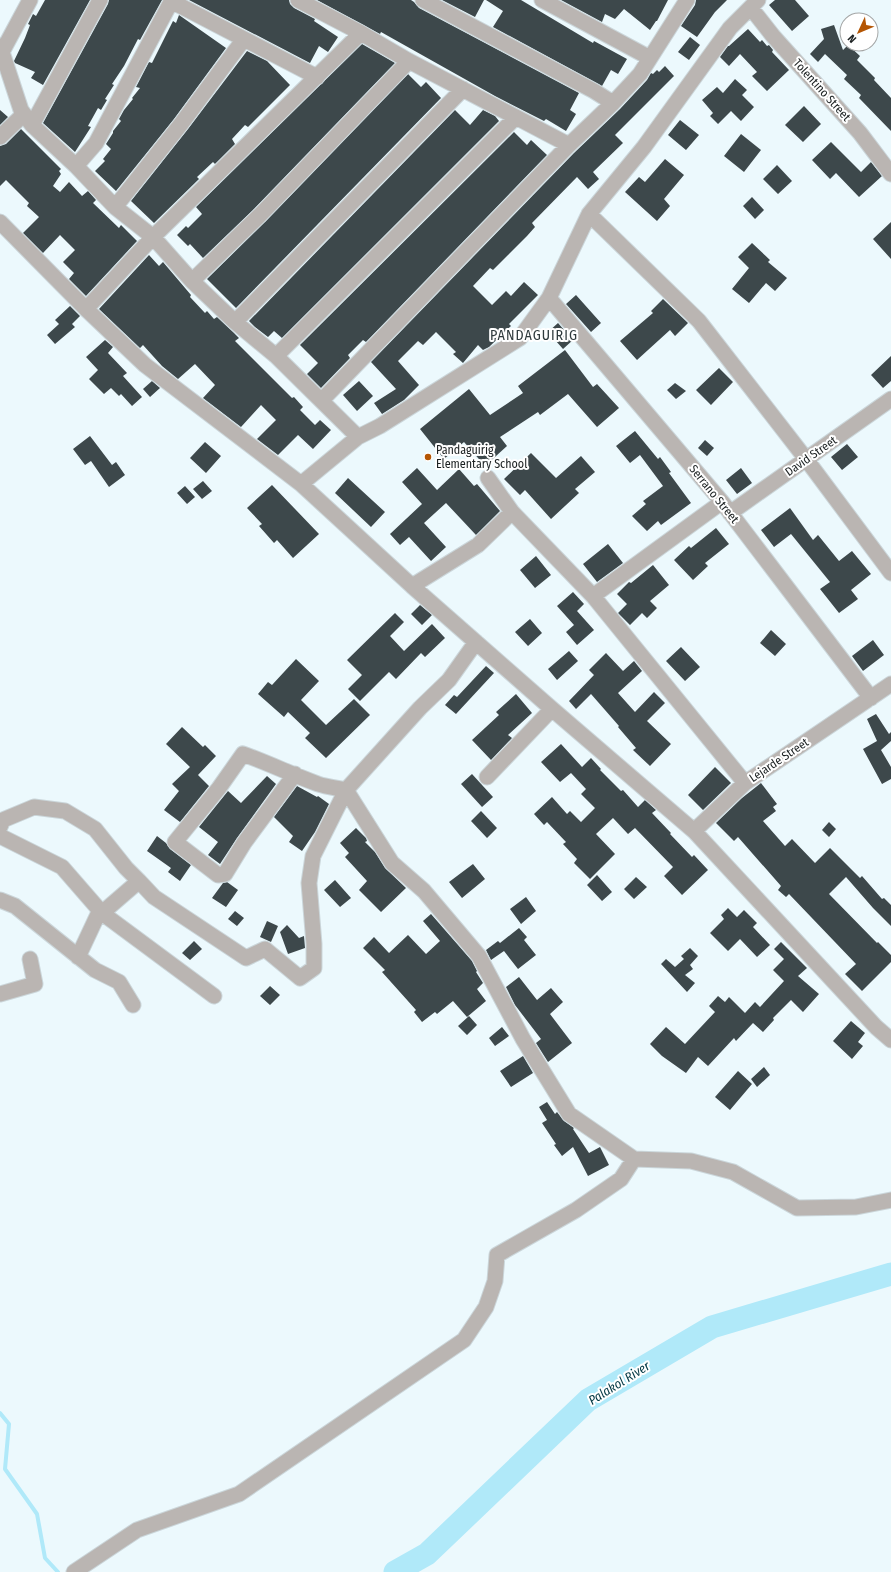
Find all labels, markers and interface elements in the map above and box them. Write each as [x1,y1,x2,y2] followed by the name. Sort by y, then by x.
[839,12,879,52] north arrow
[845,32,859,45] text: N
[791,56,854,124] street label: Tolentino Street
[490,327,578,344] district label: PANDAGUIRIG
[783,433,840,479] street label: David Street
[436,443,527,471] place label: Pandaguirig Elementary School
[423,452,433,462] marker: Pandaguirig Elementary School
[686,462,742,526] street label: Serrano Street
[747,735,811,785] street label: Lejarde Street
[586,1358,653,1408] water label: Palakol River

